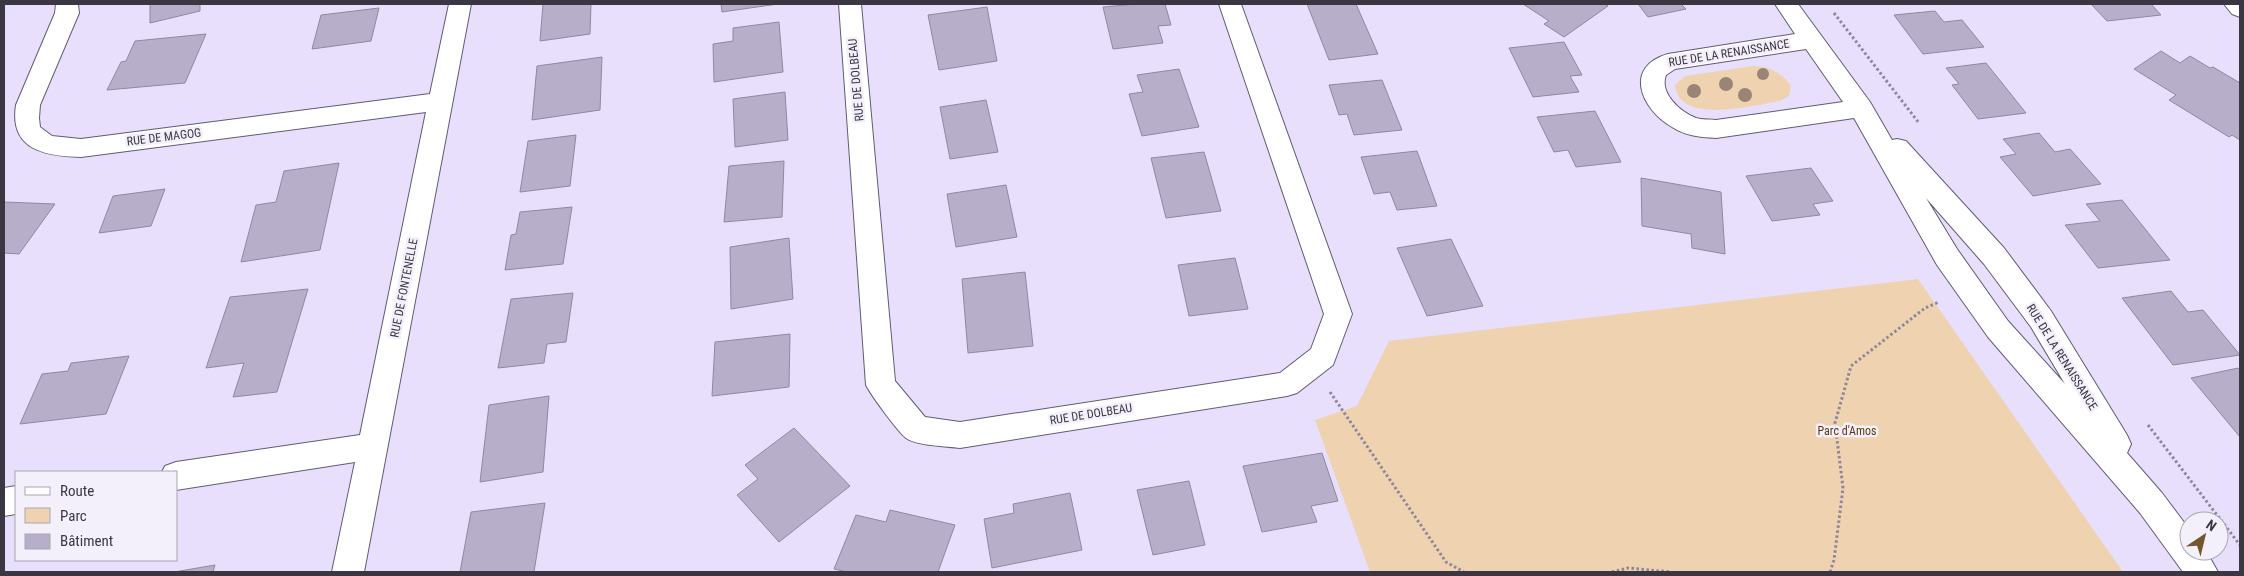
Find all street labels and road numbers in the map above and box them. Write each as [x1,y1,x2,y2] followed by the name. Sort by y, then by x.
[1668,37,1791,69] street label: RUE DE LA RENAISSANCE
[845,38,867,122] street label: RUE DE DOLBEAU
[126,125,202,149] street label: RUE DE MAGOG
[388,237,420,339] street label: RUE DE FONTENELLE
[2024,301,2100,413] street label: RUE DE LA RENAISSANCE
[1049,401,1133,427] street label: RUE DE DOLBEAU

